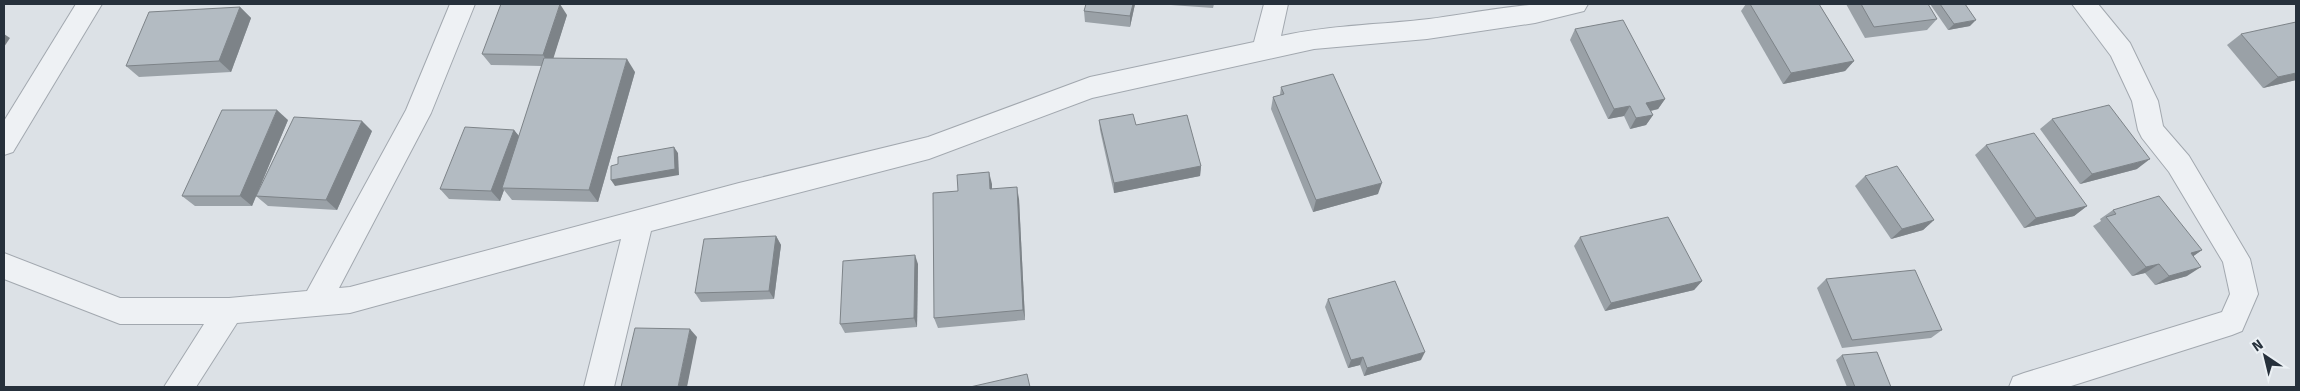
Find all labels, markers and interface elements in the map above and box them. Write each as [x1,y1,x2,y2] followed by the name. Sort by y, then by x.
[2240,331,2290,381] north arrow
[2249,336,2267,355] text: N

